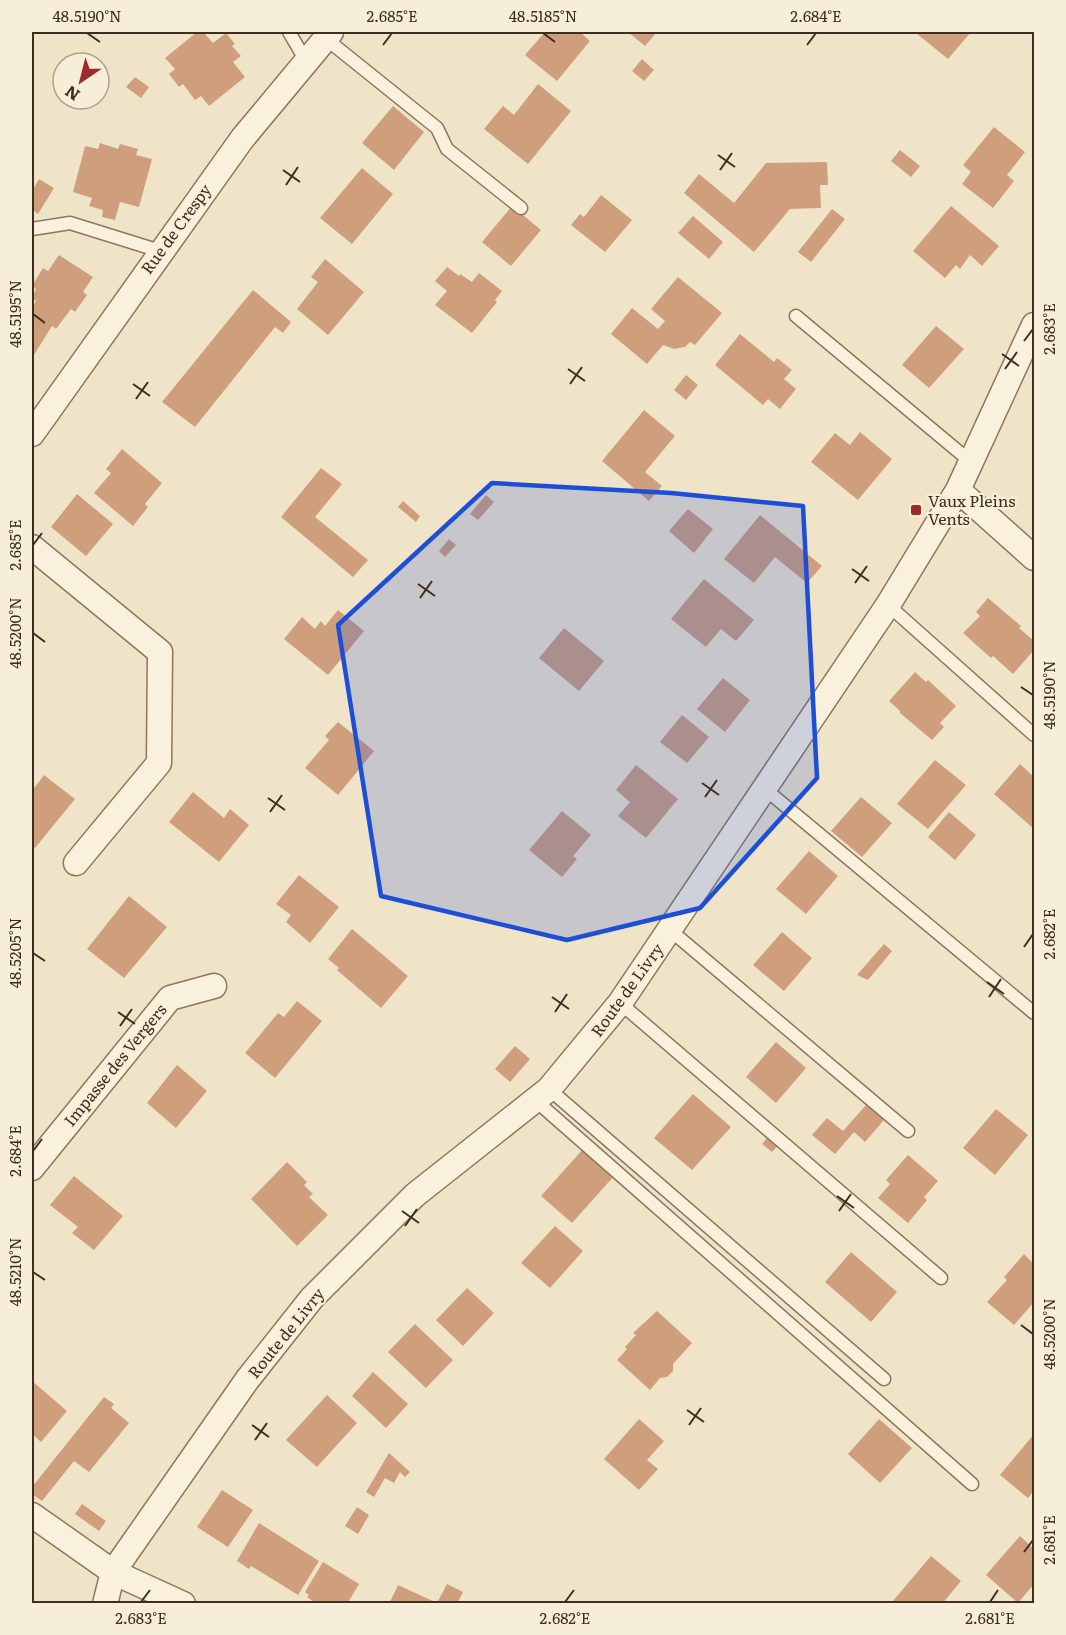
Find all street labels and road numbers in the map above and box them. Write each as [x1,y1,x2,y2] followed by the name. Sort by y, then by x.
[134,178,217,279] street label: Rue de Crespy
[584,937,669,1041] street label: Route de Livry
[57,998,171,1131] street label: Impasse des Vergers
[241,1281,330,1383] street label: Route de Livry

